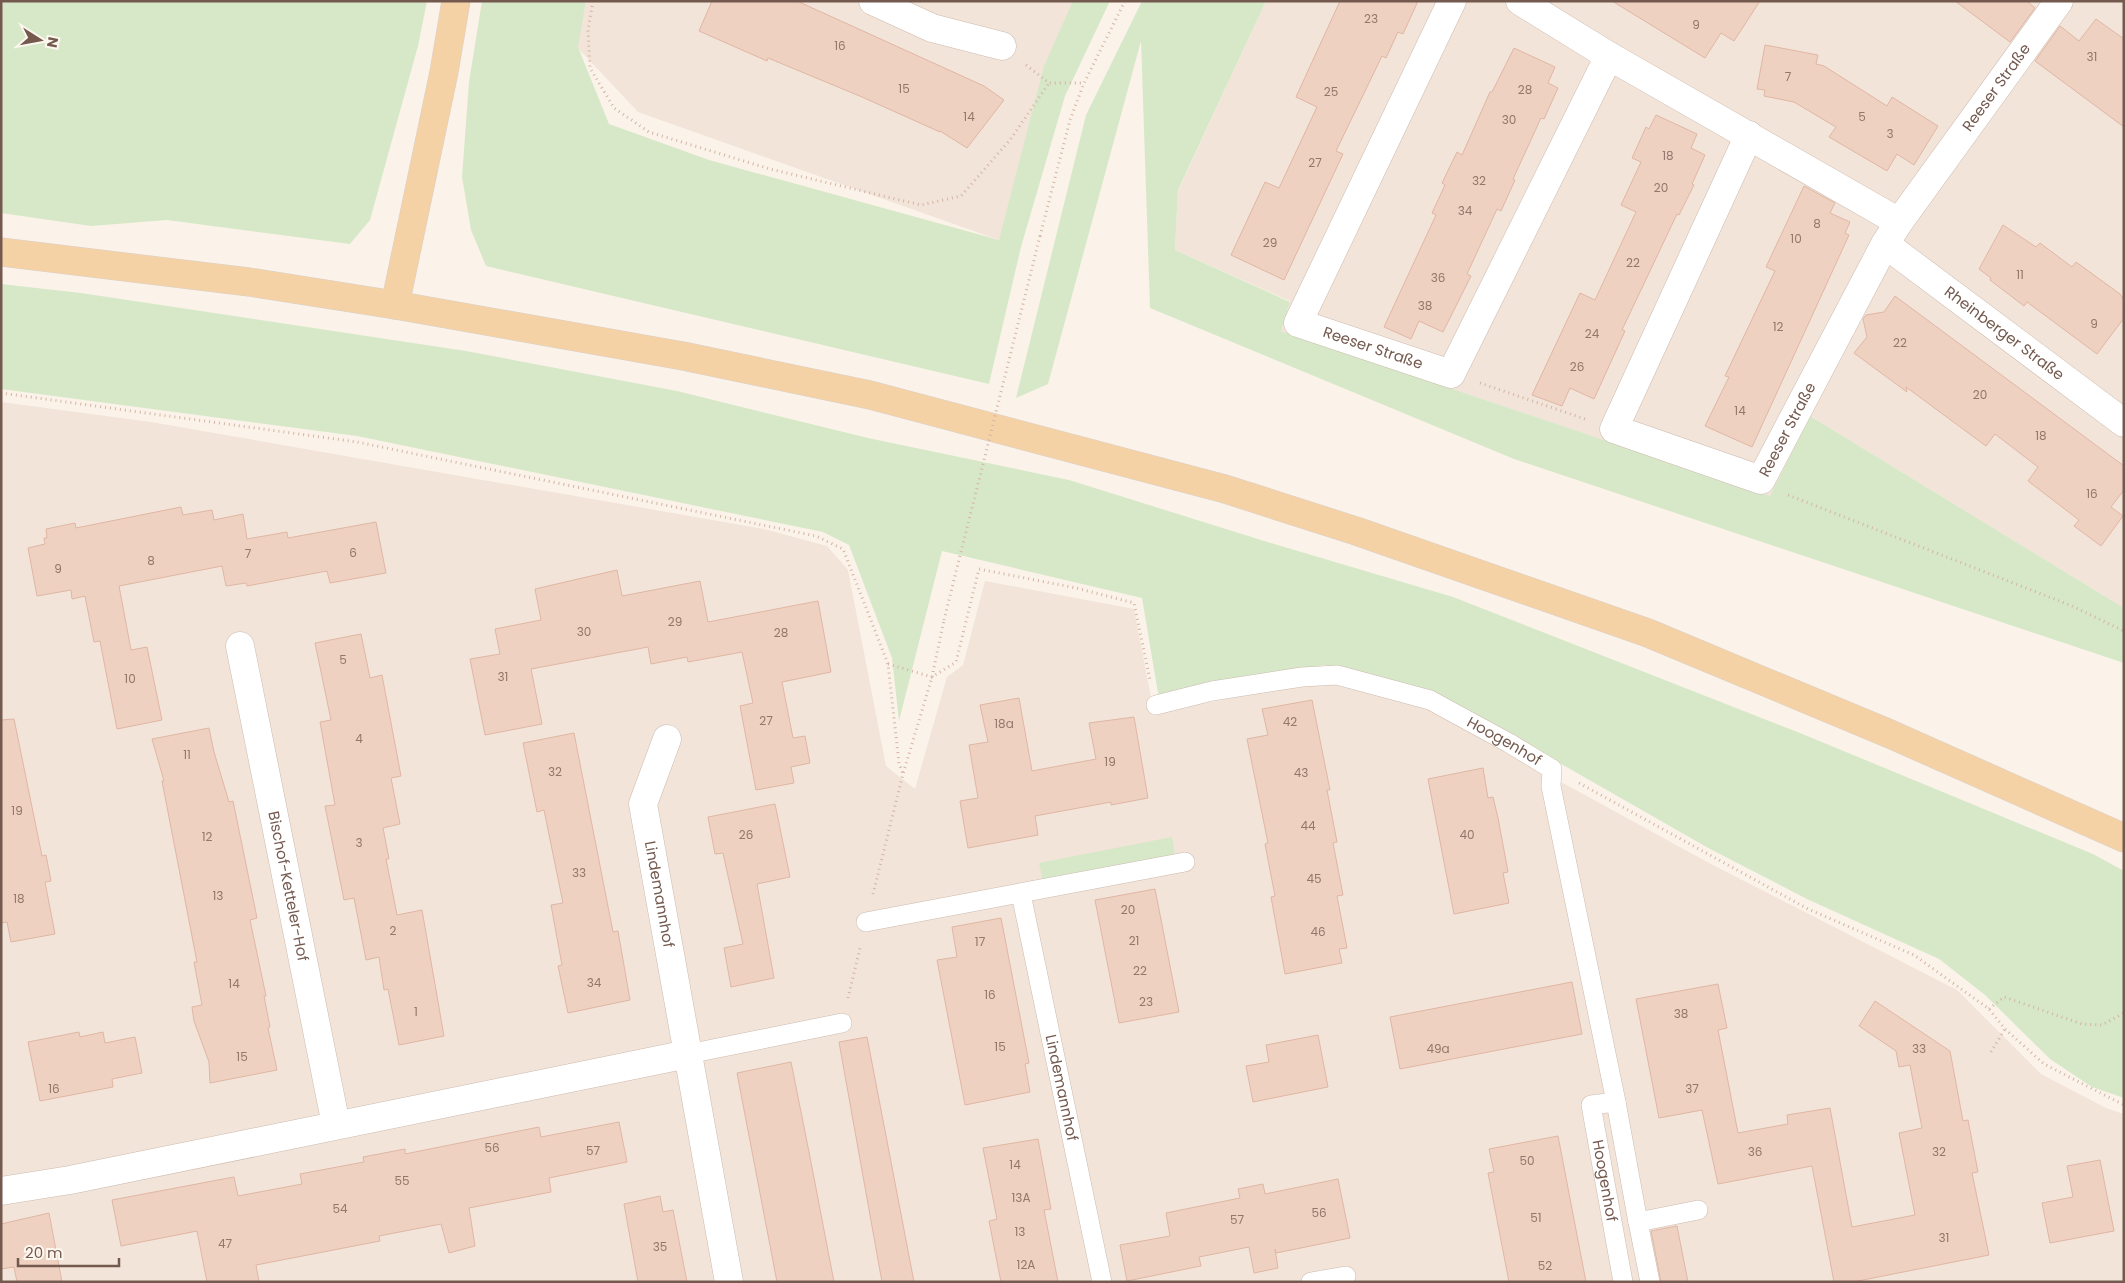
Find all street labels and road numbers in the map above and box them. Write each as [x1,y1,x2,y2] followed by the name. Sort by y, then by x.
[1957,39,2035,135] street label: Reeser Straße
[1940,281,2069,385] street label: Rheinberger Straße
[1320,321,1426,374] street label: Reeser Straße
[1754,378,1821,480] street label: Reeser Straße
[1463,711,1546,770] street label: Hoogenhof
[263,809,314,963] street label: Bischof-Ketteler-Hof
[640,839,680,949] street label: Lindemannhof
[1041,1033,1083,1143] street label: Lindemannhof
[1587,1138,1623,1223] street label: Hoogenhof

